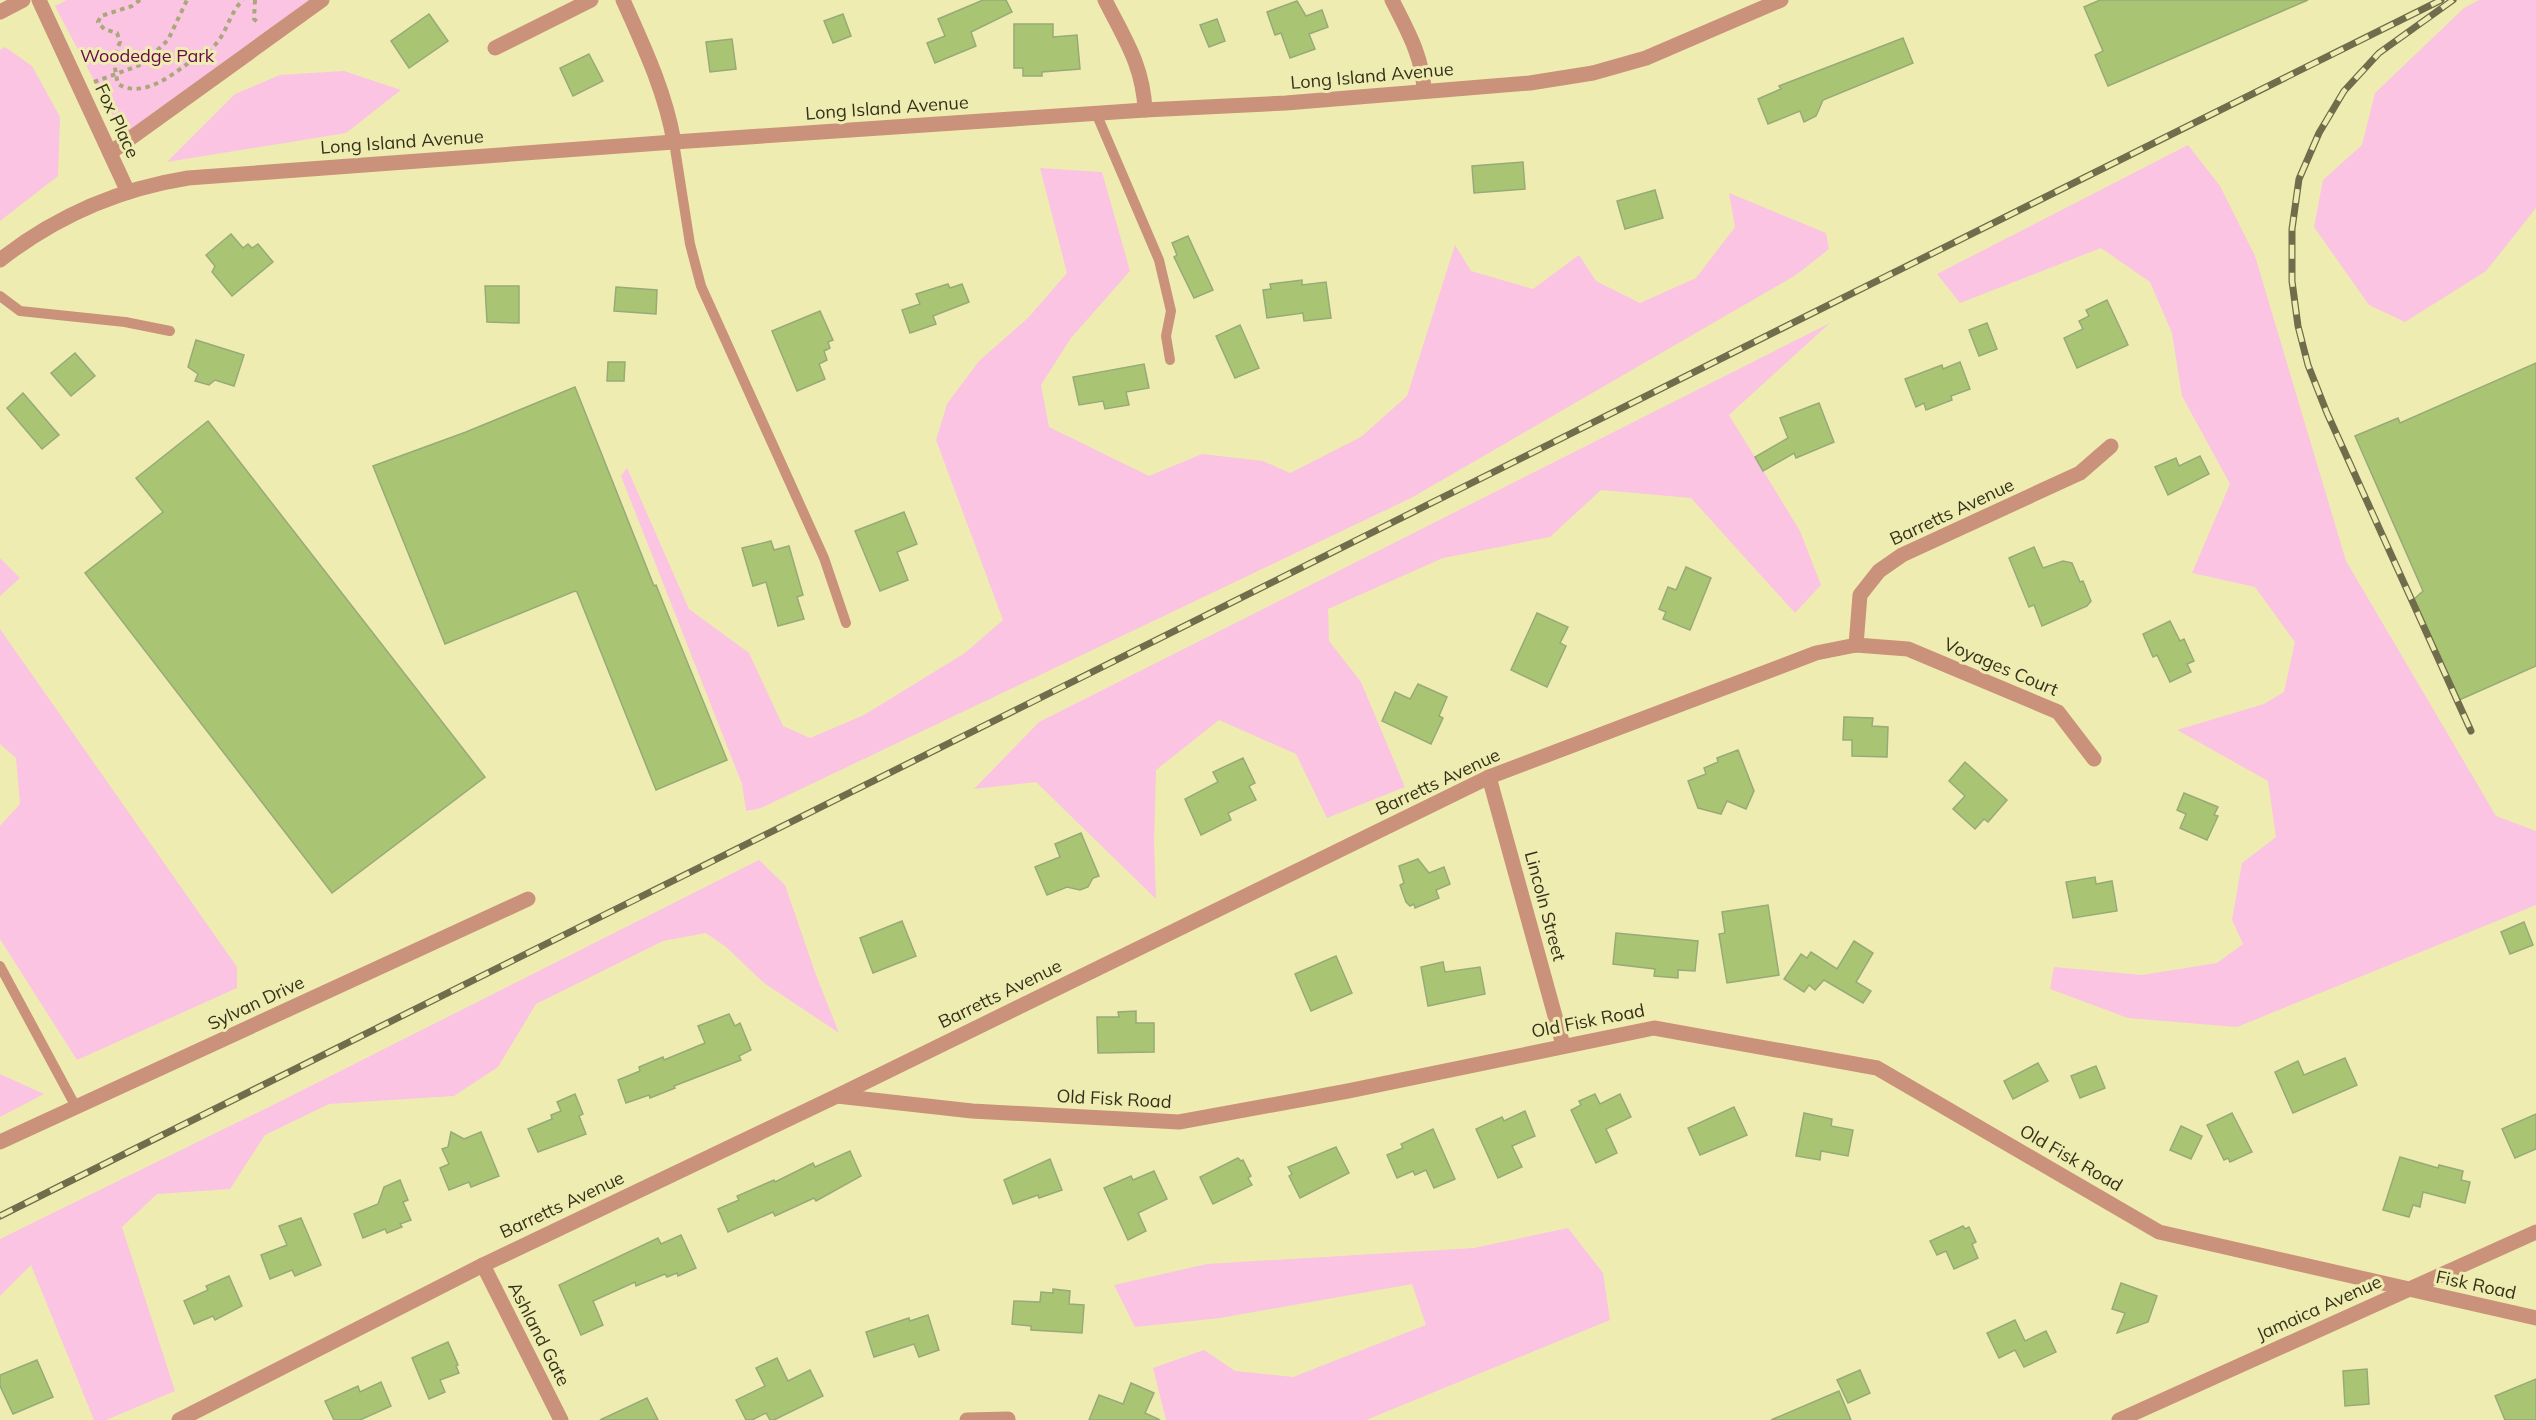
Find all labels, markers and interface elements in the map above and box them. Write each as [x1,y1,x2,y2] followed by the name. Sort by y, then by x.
[80,44,215,67] park label: Woodedge Park
[1290,57,1454,94] street label: Long Island Avenue
[90,80,145,162] street label: Fox Place
[805,90,969,125] street label: Long Island Avenue
[320,124,484,159] street label: Long Island Avenue
[1886,473,2018,550] street label: Barretts Avenue
[1941,632,2062,701] street label: Voyages Court
[1372,743,1504,820] street label: Barretts Avenue
[1520,848,1571,963] street label: Lincoln Street
[934,954,1065,1033] street label: Barretts Avenue
[204,970,308,1035] street label: Sylvan Drive
[1529,998,1647,1043] street label: Old Fisk Road
[1056,1084,1172,1113] street label: Old Fisk Road
[2016,1119,2127,1196] street label: Old Fisk Road
[496,1166,628,1243] street label: Barretts Avenue
[2434,1265,2518,1304] street label: Fisk Road
[2253,1270,2385,1345] street label: Jamaica Avenue
[503,1278,575,1390] street label: Ashland Gate

